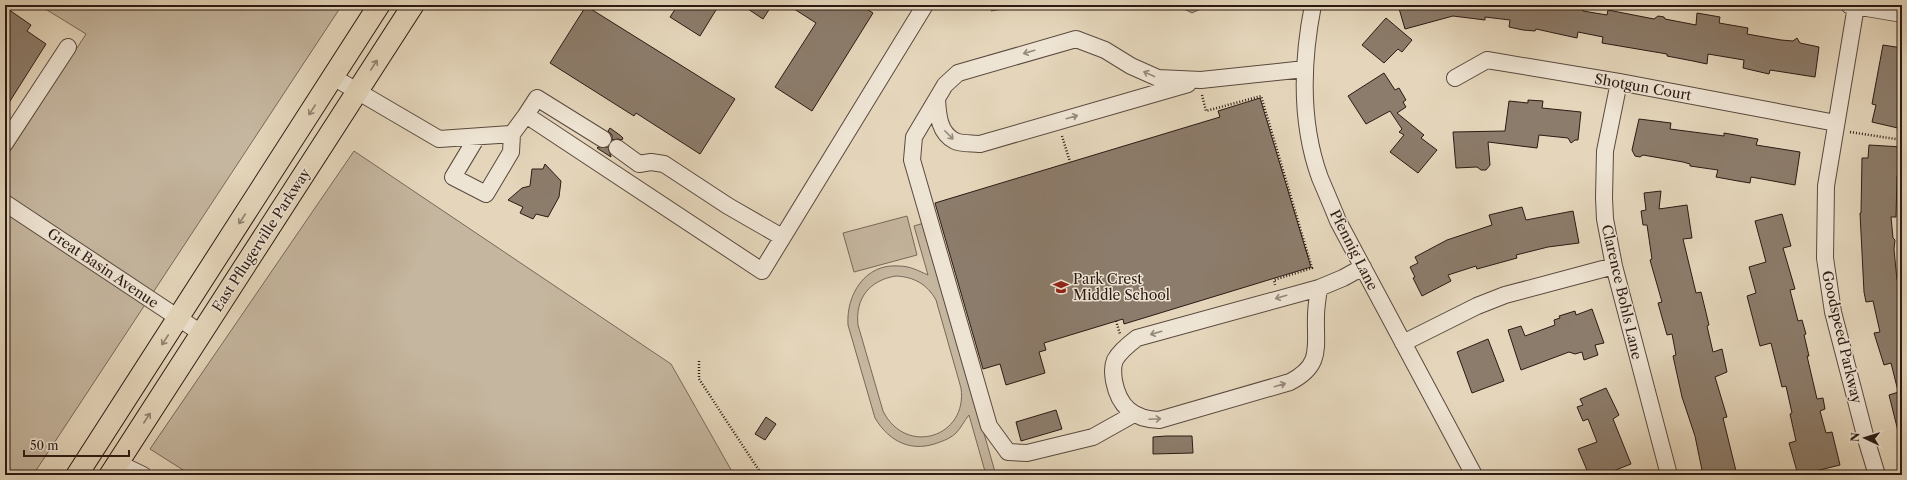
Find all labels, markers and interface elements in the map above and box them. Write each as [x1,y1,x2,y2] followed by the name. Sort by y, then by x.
[1023,49,1036,56] one-way arrow
[371,59,379,71] one-way arrow
[1143,70,1155,77] one-way arrow
[1593,70,1693,104] street label: Shotgun Court
[308,104,316,116] one-way arrow
[1065,113,1078,121] one-way arrow
[944,130,953,140] one-way arrow
[208,165,314,315] street label: East Pflugerville Parkway
[1326,207,1382,293] street label: Pfennig Lane
[238,213,246,225] one-way arrow
[1598,223,1646,361] street label: Clarence Bohls Lane
[44,224,162,312] street label: Great Basin Avenue
[1818,269,1866,405] street label: Goodspeed Parkway
[1073,270,1170,304] place label: Park Crest Middle School
[1052,278,1070,296] school or university icon: Park Crest Middle School
[1275,294,1288,302] one-way arrow
[1150,330,1163,337] one-way arrow
[160,334,168,346] one-way arrow
[1274,381,1287,388] one-way arrow
[143,412,151,424] one-way arrow
[1148,415,1161,423] one-way arrow
[1845,418,1885,458] north arrow
[24,432,129,458] scale bar
[1848,432,1862,443] text: N
[30,438,59,453] text: 50 m

